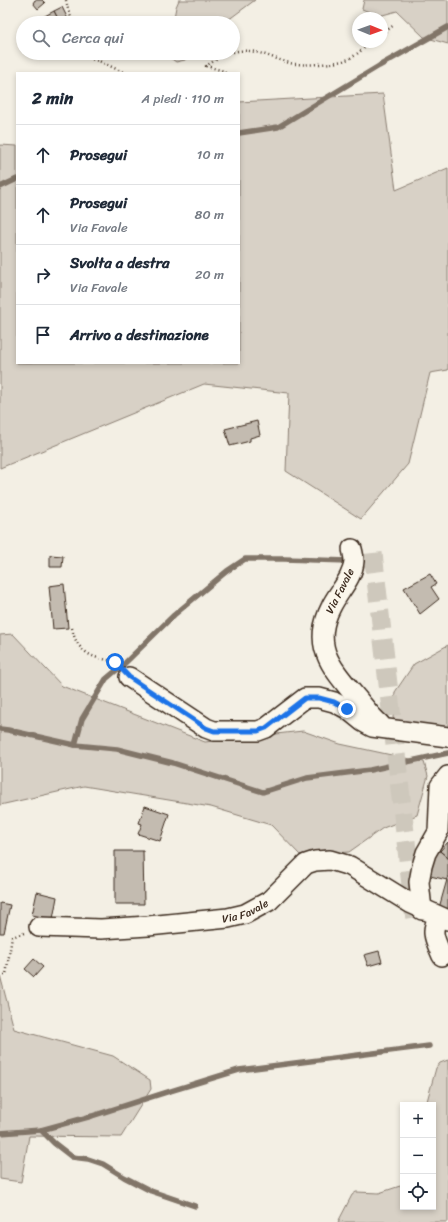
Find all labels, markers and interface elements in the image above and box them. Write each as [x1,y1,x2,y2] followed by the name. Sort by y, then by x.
[352,12,388,48] north arrow
[16,16,240,60] search box
[62,25,124,51] text: Cerca qui
[30,27,52,49] icon: search
[32,83,73,113] text: 2 min
[142,87,224,110] text: A piedi · 110 m
[70,142,127,168] text: Prosegui
[197,143,224,166] text: 10 m
[32,144,54,166] icon: ahead
[70,190,127,216] text: Prosegui
[195,203,224,226] text: 80 m
[32,204,54,226] icon: ahead
[70,216,128,239] text: Via Favale
[70,250,169,276] text: Svolta a destra
[195,263,224,286] text: 20 m
[32,264,54,286] icon: right
[70,276,128,299] text: Via Favale
[70,322,209,348] text: Arrivo a destinazione
[32,324,54,346] icon: arrive
[320,565,360,617] street label: Via Favale
[106,653,124,671] route start
[338,700,356,718] route end
[221,893,272,928] street label: Via Favale
[400,1102,436,1210] map controls
[400,1102,436,1138] button: +
[400,1138,436,1174] button: −
[400,1174,436,1210] button: locate

